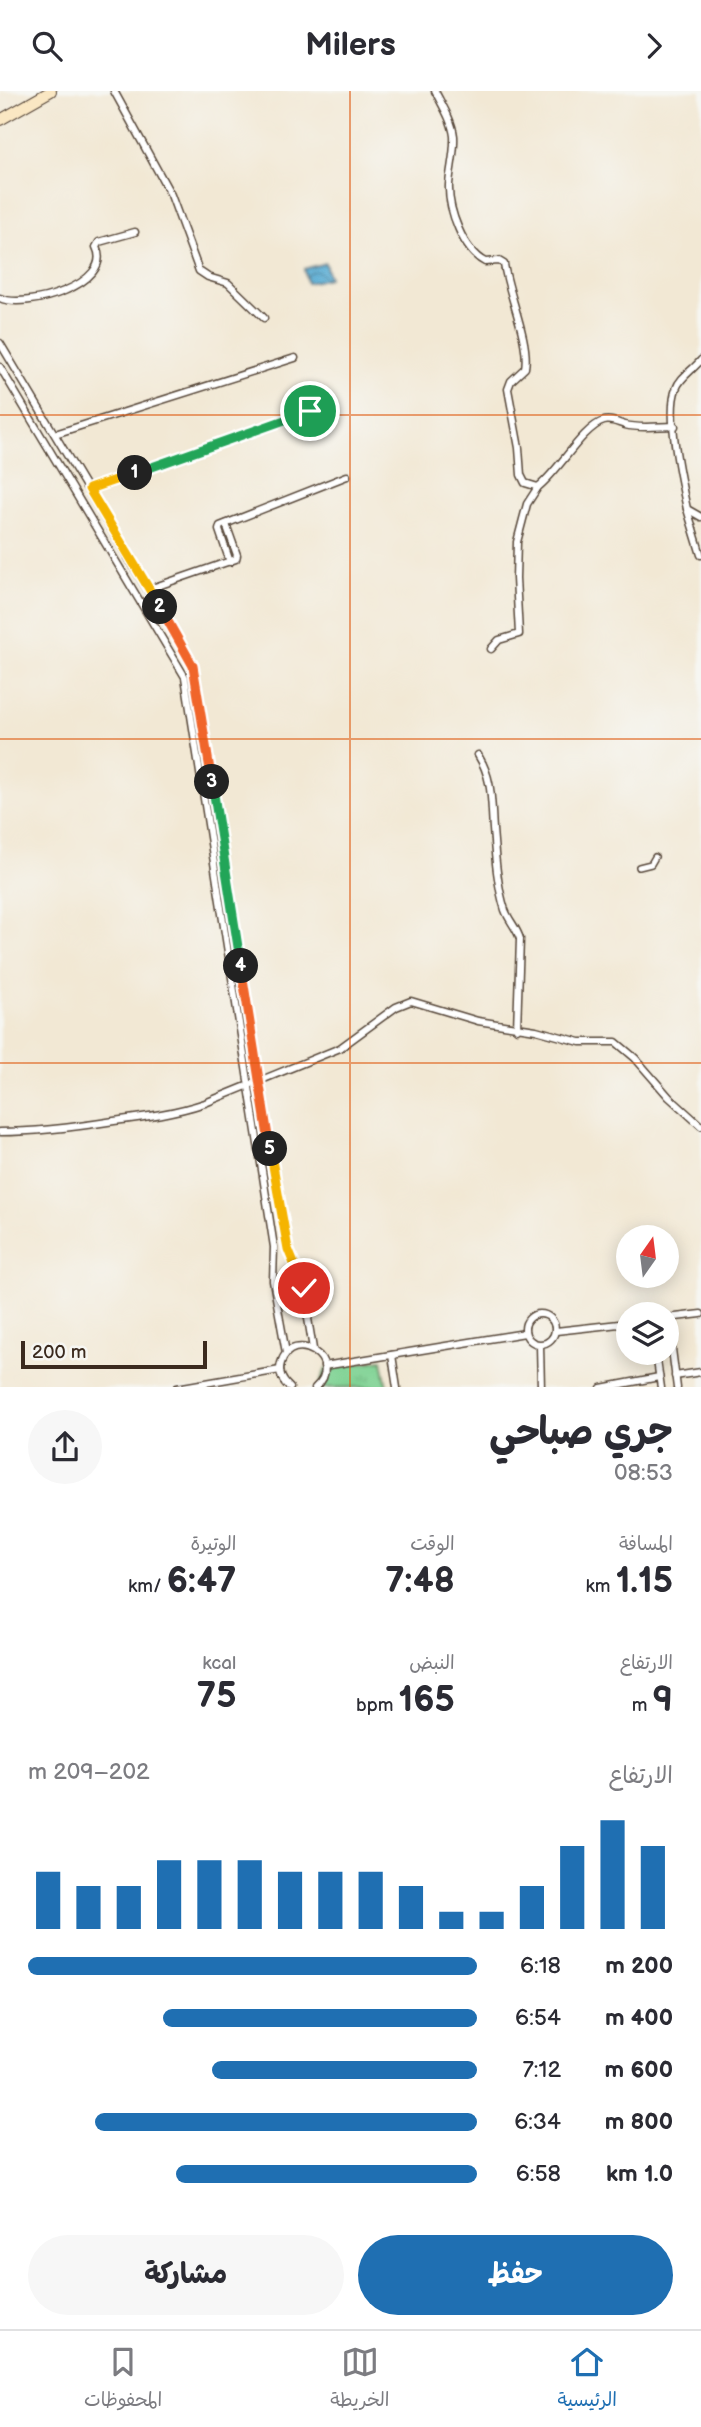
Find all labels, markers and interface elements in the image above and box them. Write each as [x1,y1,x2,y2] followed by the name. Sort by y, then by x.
[305,26,396,65] text: Milers
[28,27,66,65] icon: search
[635,27,673,65] icon: forward
[280,381,340,441] pin
[291,392,329,430] icon: arrive
[118,455,152,491] pin: 1
[131,461,139,484] text: 1
[142,589,178,625] pin: 2
[154,595,165,618] text: 2
[194,765,230,799] pin: 3
[206,770,217,793] text: 3
[224,949,258,983] pin: 4
[235,954,246,977] text: 4
[252,1131,288,1167] pin: 5
[264,1137,275,1160] text: 5
[616,1225,679,1288] north arrow
[616,1225,679,1365] map controls
[274,1258,334,1318] pin
[285,1269,323,1307] icon: check
[616,1302,679,1365] button: layers
[21,1339,206,1370] scale bar
[32,1341,86,1364] text: 200 m
[28,1410,102,1484] button: share
[489,1410,673,1455] text: جري صباحي
[614,1459,673,1487] text: 08:53
[190,1533,236,1556] text: الوتيرة
[410,1533,455,1556] text: الوقت
[619,1533,673,1556] text: المسافة
[167,1560,236,1603] text: 6:47
[385,1560,455,1603] text: 7:48
[616,1560,673,1603] text: 1.15
[128,1575,167,1598] text: /km
[585,1575,616,1598] text: km
[202,1652,236,1675] text: kcal
[409,1652,455,1675] text: النبض
[620,1652,673,1675] text: الارتفاع
[197,1675,236,1718] text: 75
[399,1679,455,1722] text: 165
[652,1679,673,1722] text: 9
[356,1694,399,1717] text: bpm
[632,1694,652,1717] text: m
[28,1758,149,1786] text: 202–209 m
[609,1762,673,1790] text: الارتفاع
[520,1952,561,1980] text: 6:18
[605,1952,673,1980] text: 200 m
[515,2004,561,2032] text: 6:54
[605,2004,673,2032] text: 400 m
[523,2056,561,2084] text: 7:12
[605,2056,673,2084] text: 600 m
[514,2108,561,2136] text: 6:34
[605,2108,673,2136] text: 800 m
[516,2160,561,2188] text: 6:58
[606,2160,673,2188] text: 1.0 km
[28,2235,344,2315] button: مشاركة
[358,2235,673,2315] button: حفظ
[84,2343,162,2416] tab: المحفوظات
[330,2343,389,2416] tab: الخريطة
[557,2343,617,2416] tab: الرئيسية

